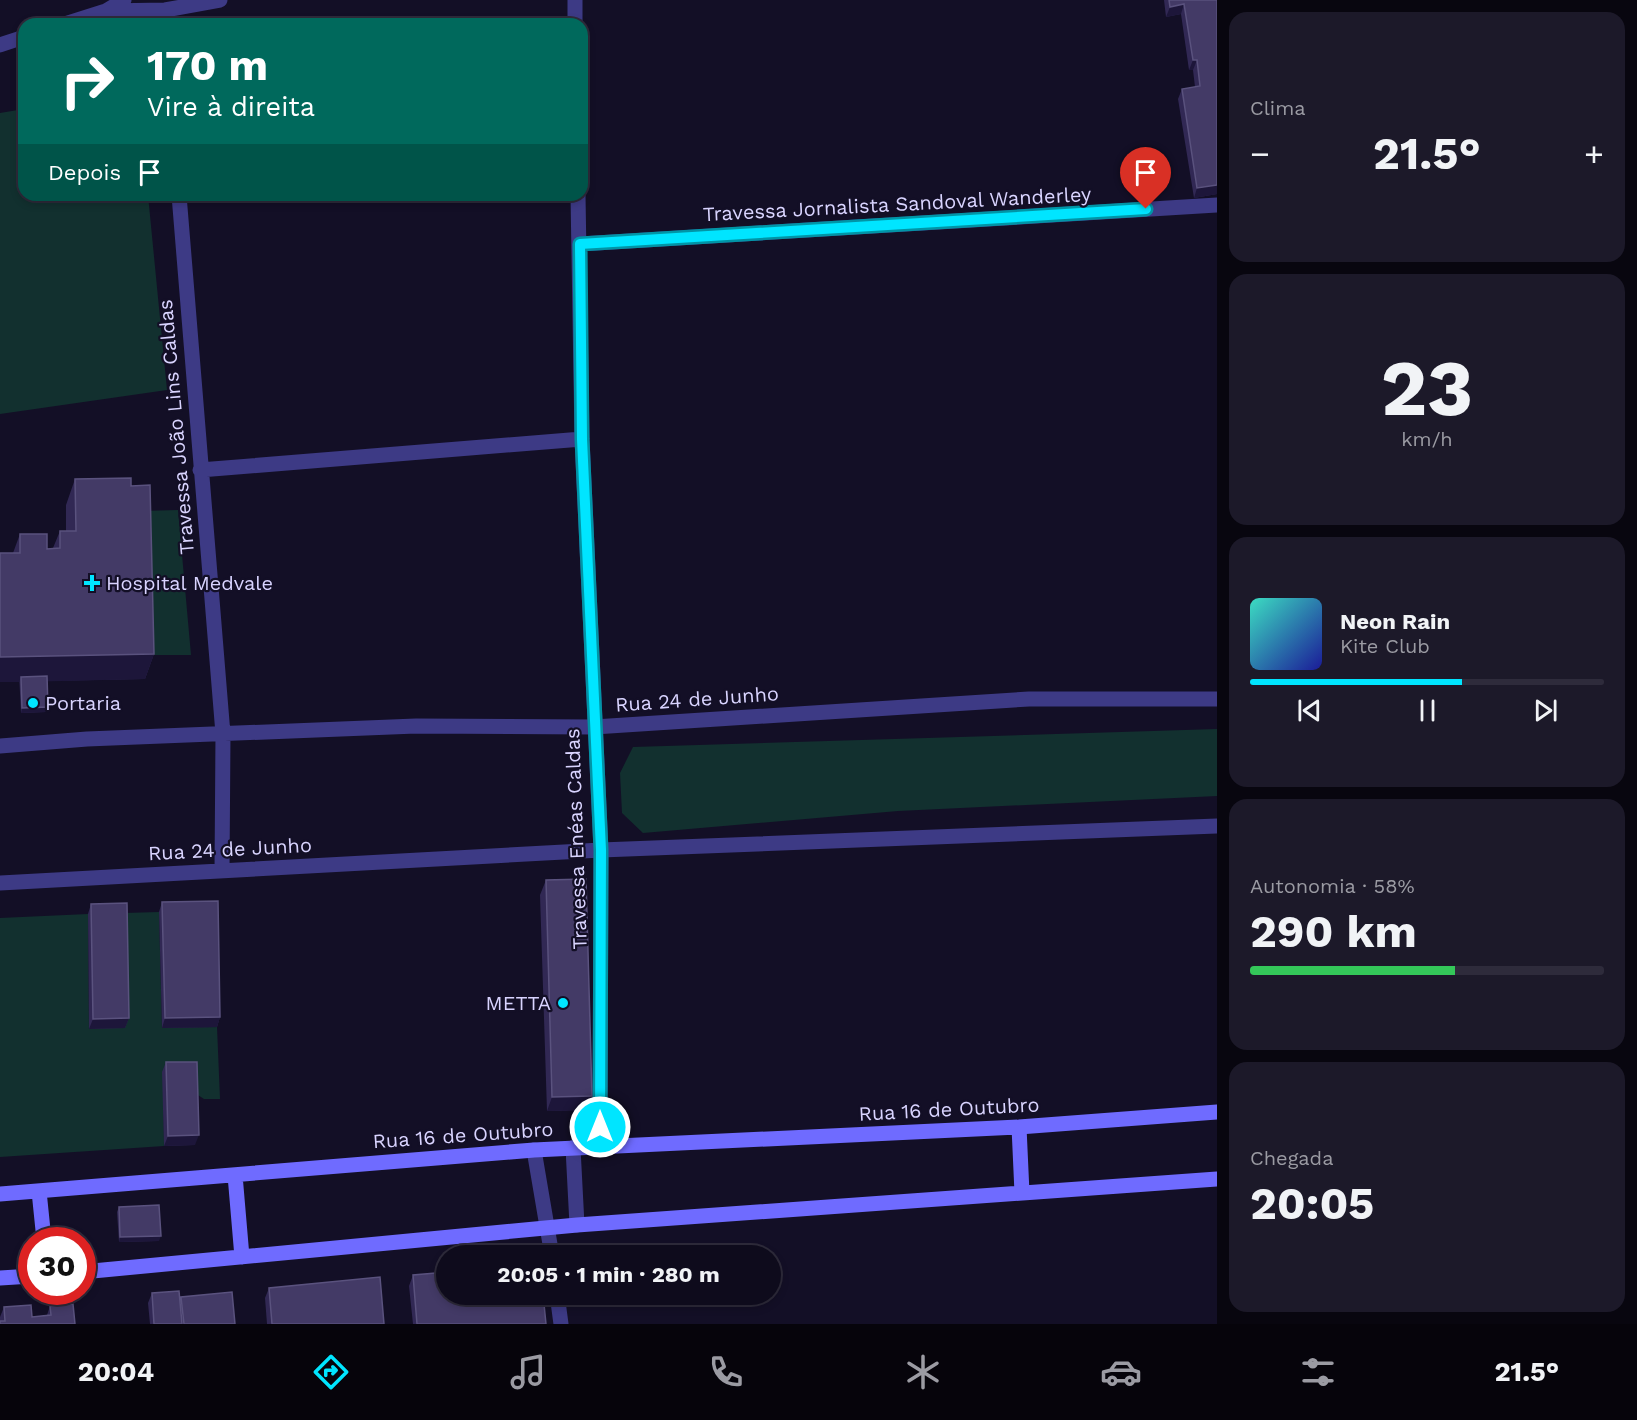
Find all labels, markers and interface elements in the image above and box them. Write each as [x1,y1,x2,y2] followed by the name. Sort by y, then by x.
[147,41,268,90] text: 170 m
[48,42,126,120] icon: right
[147,91,315,123] text: Vire à direita
[1250,96,1306,120] text: Clima
[1373,127,1481,180] text: 21.5°
[1250,134,1270,173] text: −
[1584,134,1604,173] text: +
[1120,147,1171,209] pin
[133,156,166,189] icon: arrive
[1129,156,1162,189] icon: arrive
[48,160,121,185] text: Depois
[702,182,1092,226] street label: Travessa Jornalista Sandoval Wanderley
[153,299,199,555] street label: Travessa João Lins Caldas
[1381,342,1473,434] text: 23
[1401,427,1453,451] text: km/h
[106,571,273,595] place label: Hospital Medvale
[83,574,101,592] marker: Hospital Medvale
[1340,609,1450,634] text: Neon Rain
[1340,634,1430,658] text: Kite Club
[614,681,780,717] street label: Rua 24 de Junho
[45,691,121,715] place label: Portaria
[1293,694,1326,727] icon: previous
[1411,694,1444,727] icon: pause
[1529,694,1562,727] icon: next
[26,696,40,710] marker: Portaria
[560,728,592,950] street label: Travessa Enéas Caldas
[148,833,312,865] street label: Rua 24 de Junho
[1250,874,1415,898] text: Autonomia · 58%
[1250,905,1417,958] text: 290 km
[486,991,551,1015] place label: METTA
[556,996,570,1010] marker: METTA
[858,1092,1040,1126] street label: Rua 16 de Outubro
[568,1095,632,1159] position arrow
[372,1117,554,1153] street label: Rua 16 de Outubro
[1250,1146,1333,1170] text: Chegada
[1250,1177,1374,1230] text: 20:05
[18,1227,96,1305] speed limit sign: 30
[497,1262,720,1287] text: 20:05 · 1 min · 280 m
[310,1351,352,1393] icon: directions
[507,1351,549,1393] icon: music
[705,1351,747,1393] icon: phone
[902,1351,944,1393] icon: climate
[1100,1351,1142,1393] icon: car
[1297,1351,1339,1393] icon: filters
[78,1356,154,1388] text: 20:04
[1494,1356,1559,1388] text: 21.5°

